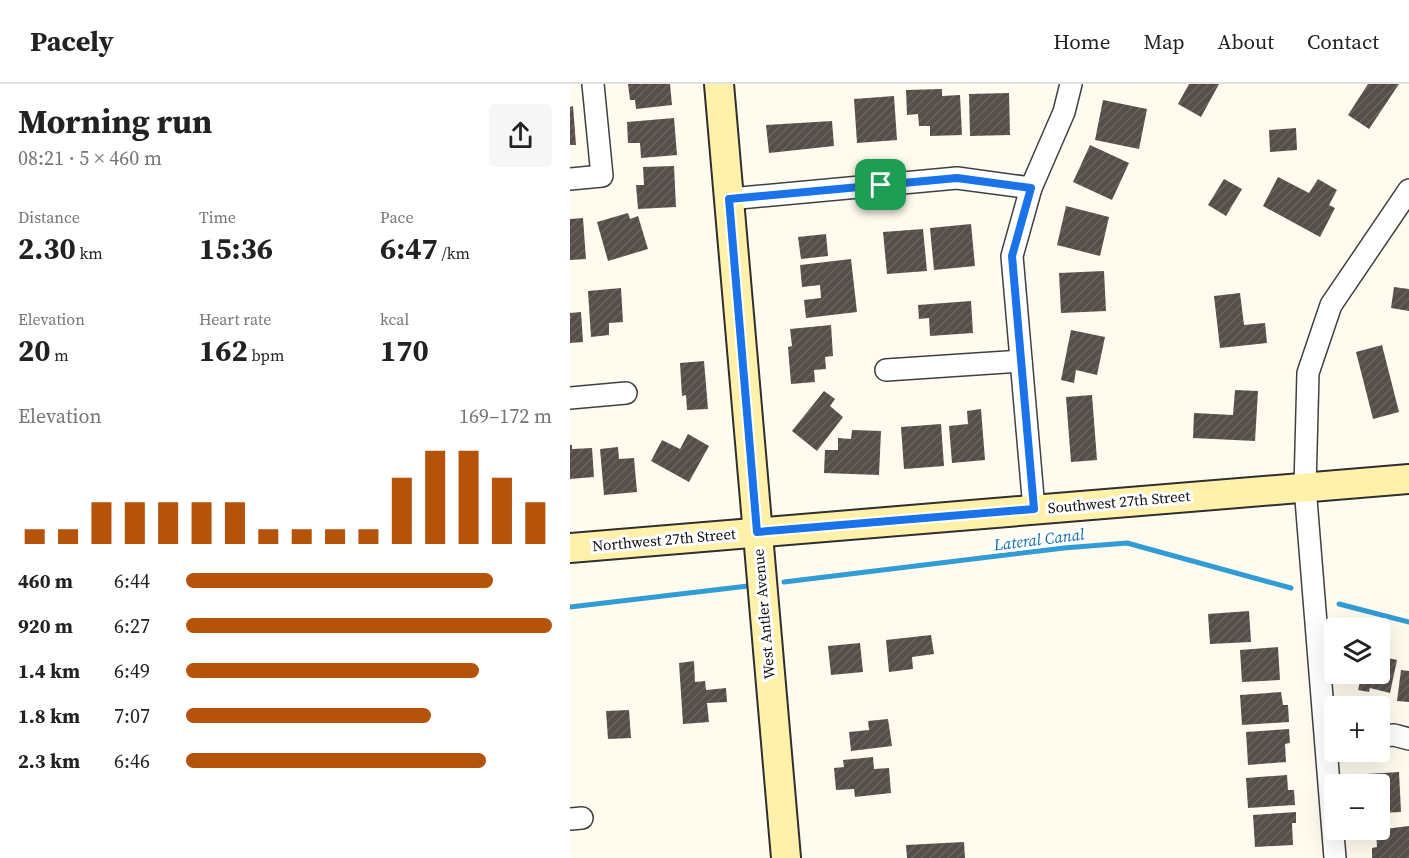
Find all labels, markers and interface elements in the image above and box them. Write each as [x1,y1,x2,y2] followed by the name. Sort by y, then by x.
[30,22,114,60] text: Pacely
[1053,27,1111,56] text: Home
[1144,27,1185,56] text: Map
[1218,27,1274,56] text: About
[1307,27,1379,56] text: Contact
[18,99,212,144] text: Morning run
[489,104,552,167] button: share
[18,144,162,172] text: 08:21 · 5 × 460 m
[855,159,906,210] pin
[864,168,897,201] icon: arrive
[18,206,80,228] text: Distance
[199,206,236,228] text: Time
[380,206,414,228] text: Pace
[18,228,76,269] text: 2.30
[199,228,273,269] text: 15:36
[380,228,438,269] text: 6:47
[76,242,103,264] text: km
[438,242,470,264] text: /km
[18,308,85,330] text: Elevation
[199,308,271,330] text: Heart rate
[380,308,409,330] text: kcal
[18,330,51,371] text: 20
[199,330,248,371] text: 162
[380,330,429,371] text: 170
[51,344,69,366] text: m
[248,344,284,366] text: bpm
[18,402,102,430] text: Elevation
[459,402,552,430] text: 169–172 m
[1047,485,1191,518] street label: Southwest 27th Street
[992,522,1086,556] water label: Lateral Canal
[591,523,737,556] street label: Northwest 27th Street
[747,548,780,680] street label: West Antler Avenue
[18,567,73,595] text: 460 m
[114,567,150,595] text: 6:44
[18,612,73,640] text: 920 m
[114,612,150,640] text: 6:27
[1324,618,1390,840] map controls
[1324,618,1390,684] button: layers
[18,657,80,685] text: 1.4 km
[114,657,150,685] text: 6:49
[1324,696,1390,762] button: +
[18,702,80,730] text: 1.8 km
[114,702,150,730] text: 7:07
[18,747,80,775] text: 2.3 km
[114,747,150,775] text: 6:46
[1324,774,1390,840] button: −

